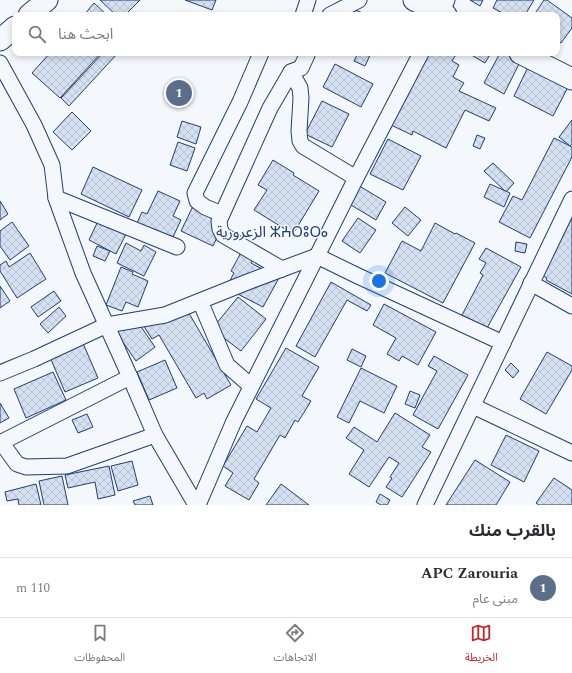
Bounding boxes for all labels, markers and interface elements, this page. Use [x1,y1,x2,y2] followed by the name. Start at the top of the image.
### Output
[12,12,560,56] search box
[26,23,48,45] icon: search
[58,23,113,46] text: ابحث هنا
[166,78,192,108] pin: 1
[216,221,328,244] district label: الزعرورية ⵣⵄⵔⵓⵔⴰ
[369,271,389,291] your location
[469,518,556,544] text: بالقرب منك
[421,562,518,585] text: APC Zarouria
[16,578,50,598] text: 110 m
[539,578,547,598] text: 1
[473,589,518,609] text: مبنى عام
[74,622,125,669] tab: المحفوظات
[274,622,317,669] tab: الاتجاهات
[465,622,498,669] tab: الخريطة

